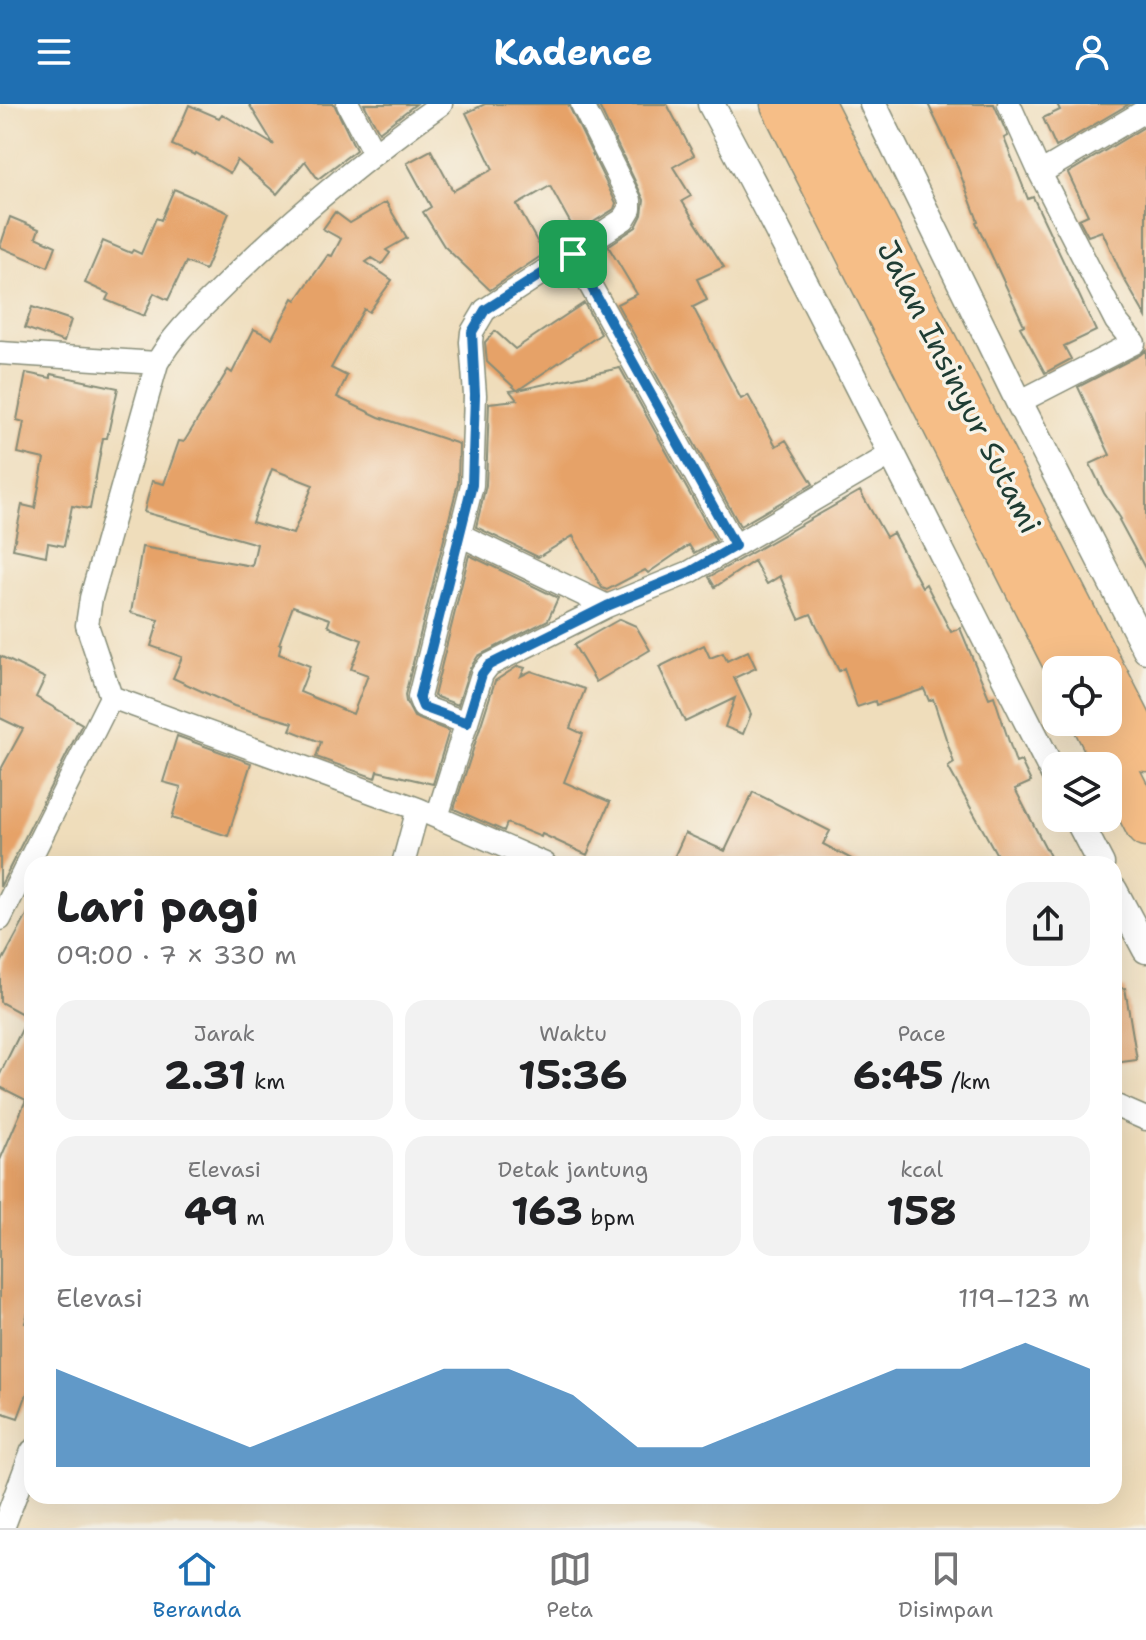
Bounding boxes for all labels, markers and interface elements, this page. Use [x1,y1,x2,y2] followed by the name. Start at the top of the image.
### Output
[493,28,653,77] text: Kadence
[32,30,76,74] icon: menu
[1070,30,1114,74] icon: person
[539,220,607,288] pin
[551,232,595,276] icon: arrive
[868,233,1051,540] street label: Jalan Insinyur Sutami
[1042,656,1122,832] map controls
[1042,656,1122,736] button: locate
[1042,752,1122,832] button: layers
[56,877,259,936] text: Lari pagi
[1006,882,1090,966] button: share
[56,937,297,972] text: 09:00 · 7 × 330 m
[194,1019,255,1048] text: Jarak
[539,1019,607,1048] text: Waktu
[897,1019,946,1048] text: Pace
[164,1048,247,1102] text: 2.31
[518,1048,628,1102] text: 15:36
[853,1048,944,1102] text: 6:45
[247,1067,285,1096] text: km
[944,1067,991,1096] text: /km
[188,1155,261,1184] text: Elevasi
[498,1155,648,1184] text: Detak jantung
[900,1155,943,1184] text: kcal
[184,1184,239,1238] text: 49
[511,1184,583,1238] text: 163
[886,1184,957,1238] text: 158
[239,1203,265,1232] text: m
[583,1203,635,1232] text: bpm
[56,1280,143,1315] text: Elevasi
[958,1280,1090,1315] text: 119–123 m
[153,1547,241,1624] tab: Beranda
[546,1547,593,1624] tab: Peta
[898,1547,993,1624] tab: Disimpan

